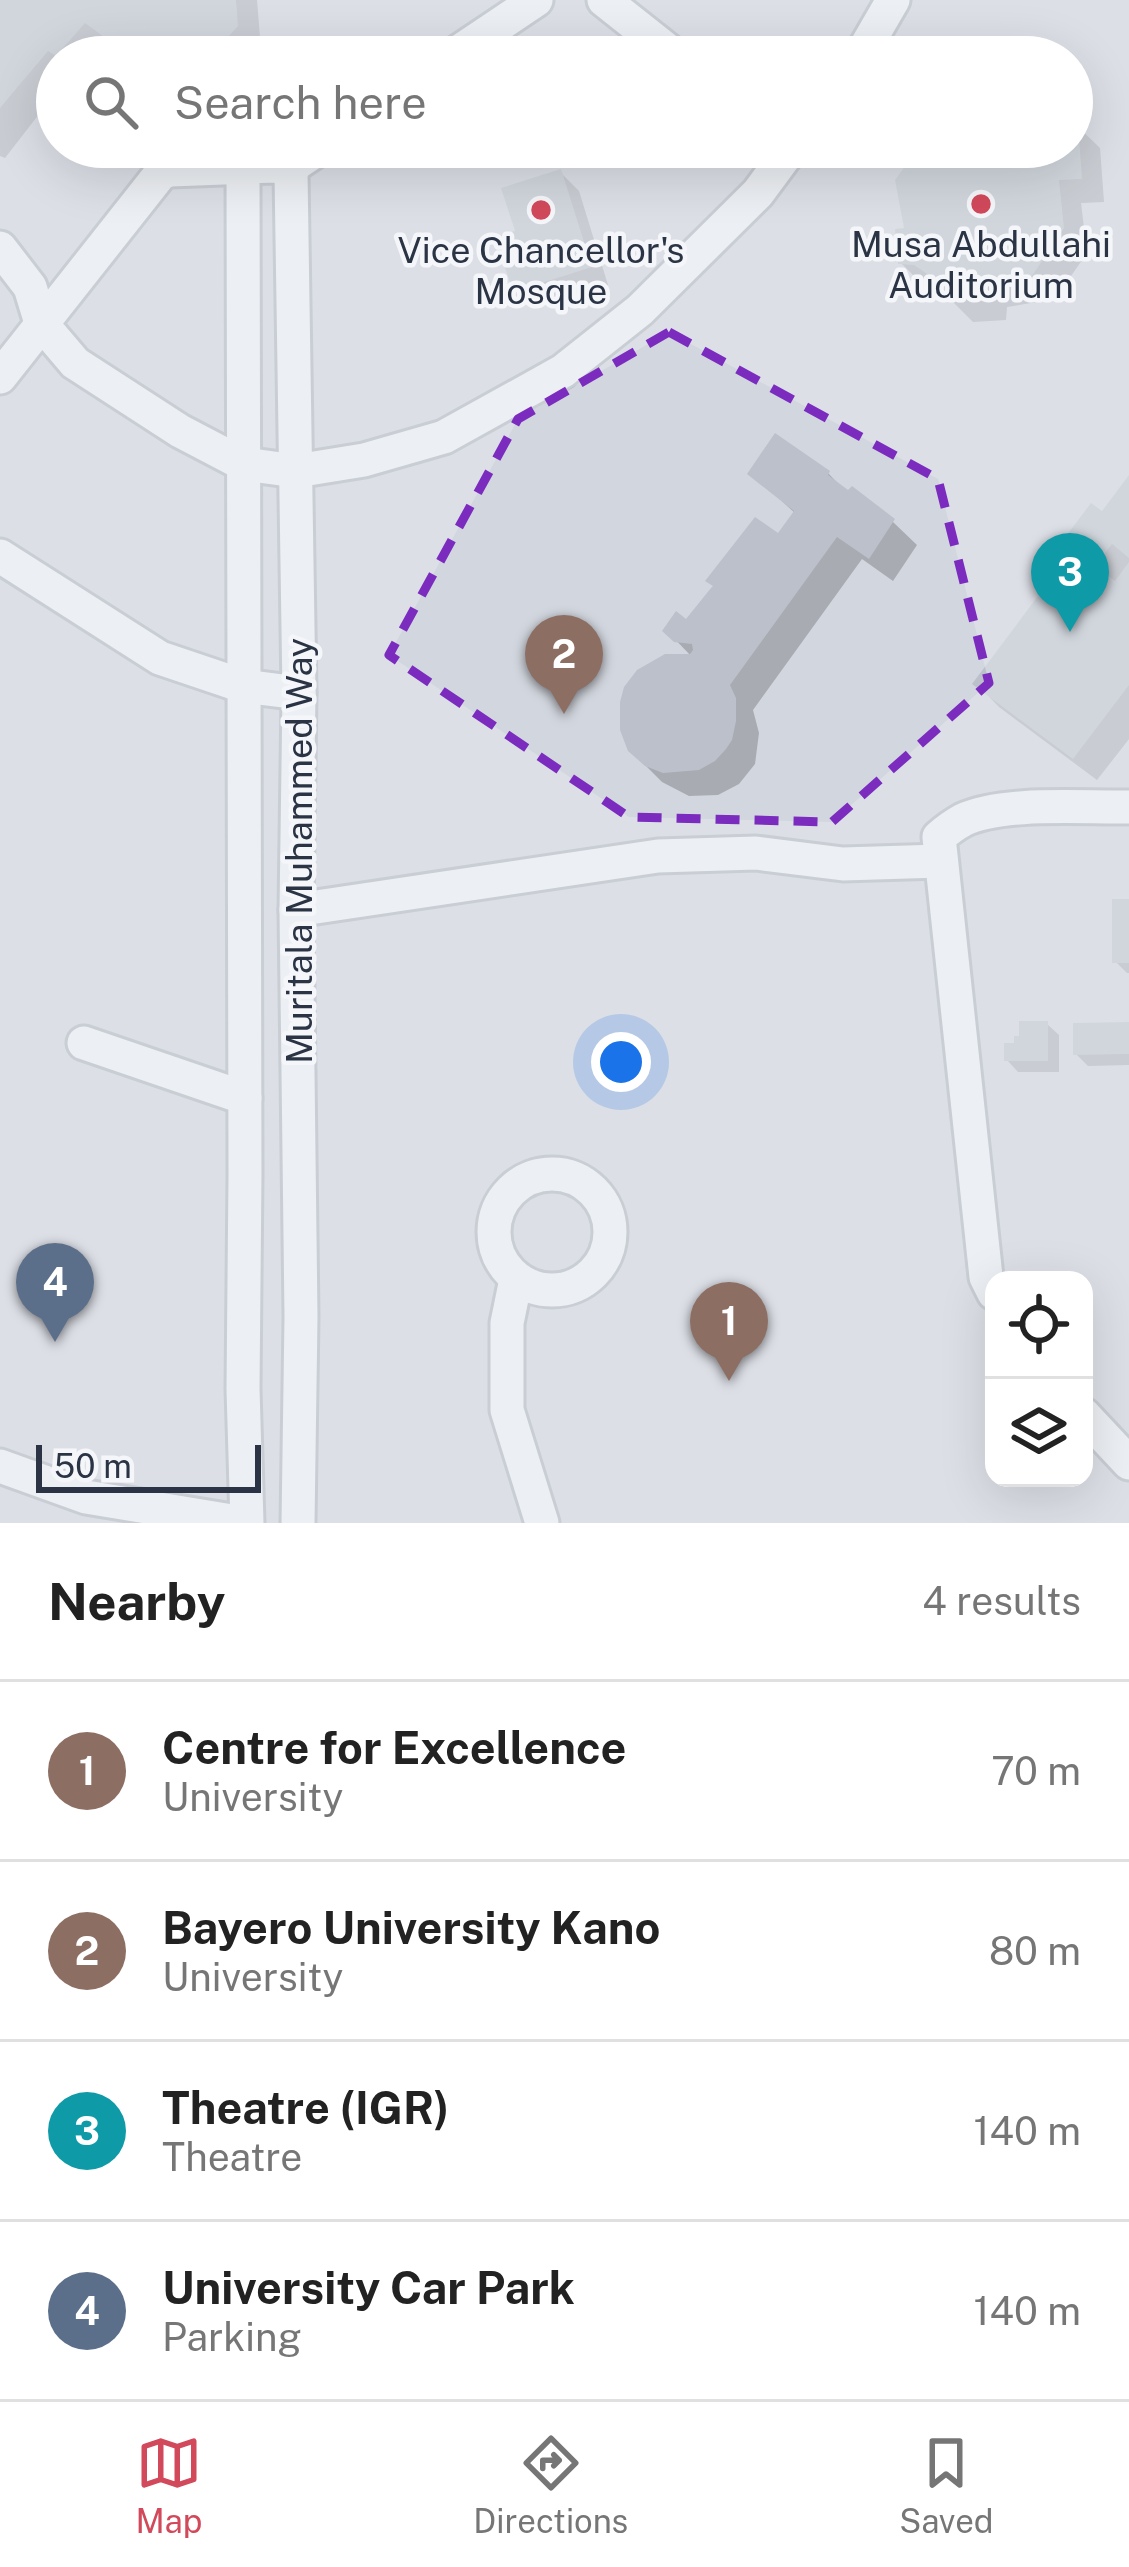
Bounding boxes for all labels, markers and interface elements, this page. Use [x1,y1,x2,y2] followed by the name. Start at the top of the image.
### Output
[36,36,1093,168] search box
[78,69,144,135] icon: search
[174,76,427,129] text: Search here
[968,191,994,217] marker: Musa Abdullahi Auditorium
[528,197,554,223] marker: Vice Chancellor's Mosque
[851,223,1111,306] place label: Musa Abdullahi Auditorium
[398,229,684,312] place label: Vice Chancellor's Mosque
[1031,533,1109,632] pin: 3
[525,615,603,714] pin: 2
[278,638,320,1064] street label: Muritala Muhammed Way
[591,1032,651,1092] your location
[16,1243,94,1342] pin: 4
[985,1271,1093,1487] map controls
[985,1271,1093,1379] button: locate
[690,1282,768,1381] pin: 1
[985,1379,1093,1487] button: layers
[36,1439,261,1492] scale bar
[54,1447,132,1485] text: 50 m
[48,1572,225,1631] text: Nearby
[922,1578,1081,1624] text: 4 results
[162,1721,626,1774] text: Centre for Excellence
[79,1748,95,1794] text: 1
[991,1748,1081,1794] text: 70 m
[162,1774,343,1820] text: University
[162,1901,660,1954] text: Bayero University Kano
[75,1928,99,1974] text: 2
[989,1928,1081,1974] text: 80 m
[162,1954,343,2000] text: University
[162,2081,449,2134] text: Theatre (IGR)
[74,2108,100,2154] text: 3
[974,2108,1081,2154] text: 140 m
[162,2134,302,2180] text: Theatre
[162,2261,575,2314] text: University Car Park
[74,2288,100,2334] text: 4
[974,2288,1081,2334] text: 140 m
[162,2314,302,2360] text: Parking
[135,2430,202,2540] tab: Map
[473,2430,628,2540] tab: Directions
[899,2430,994,2540] tab: Saved

